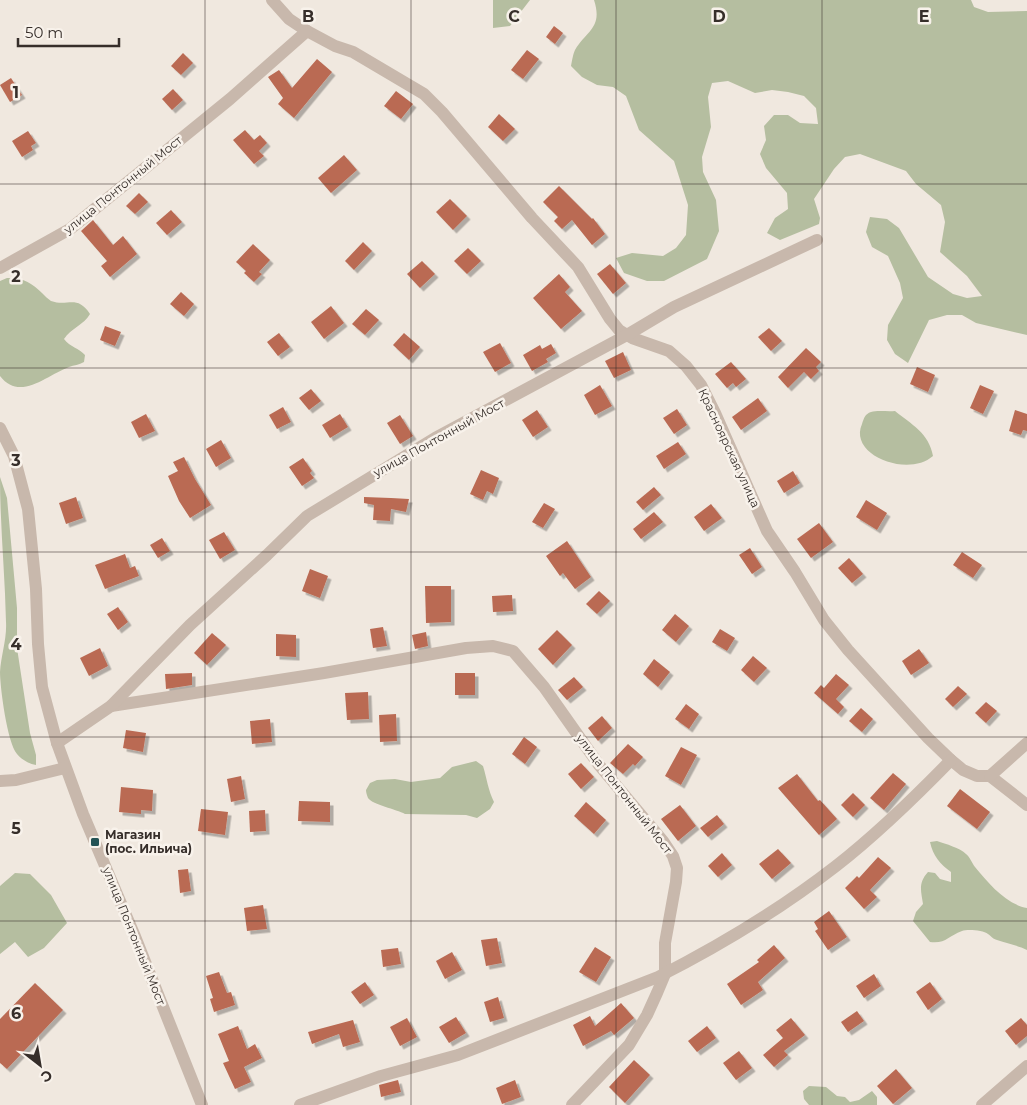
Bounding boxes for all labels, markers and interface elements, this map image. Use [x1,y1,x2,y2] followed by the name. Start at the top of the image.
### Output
[302,7,314,26] text: B
[508,7,520,26] text: C
[712,7,726,26] text: D
[919,7,929,26] text: E
[18,15,119,47] scale bar
[25,23,63,42] text: 50 m
[13,83,19,102] text: 1
[60,132,185,238] street label: улица Понтонный Мост
[11,267,21,286] text: 2
[695,386,764,510] street label: Красноярская улица
[370,395,507,480] street label: улица Понтонный Мост
[10,451,21,470] text: 3
[10,635,22,654] text: 4
[572,730,676,857] street label: улица Понтонный Мост
[11,819,21,838] text: 5
[105,827,192,856] place label: Магазин (пос. Ильича)
[89,836,101,848] marker: Магазин (пос. Ильича)
[99,864,169,1007] street label: улица Понтонный Мост
[11,1004,21,1023] text: 6
[15,1040,65,1090] north arrow
[38,1066,56,1086] text: С

